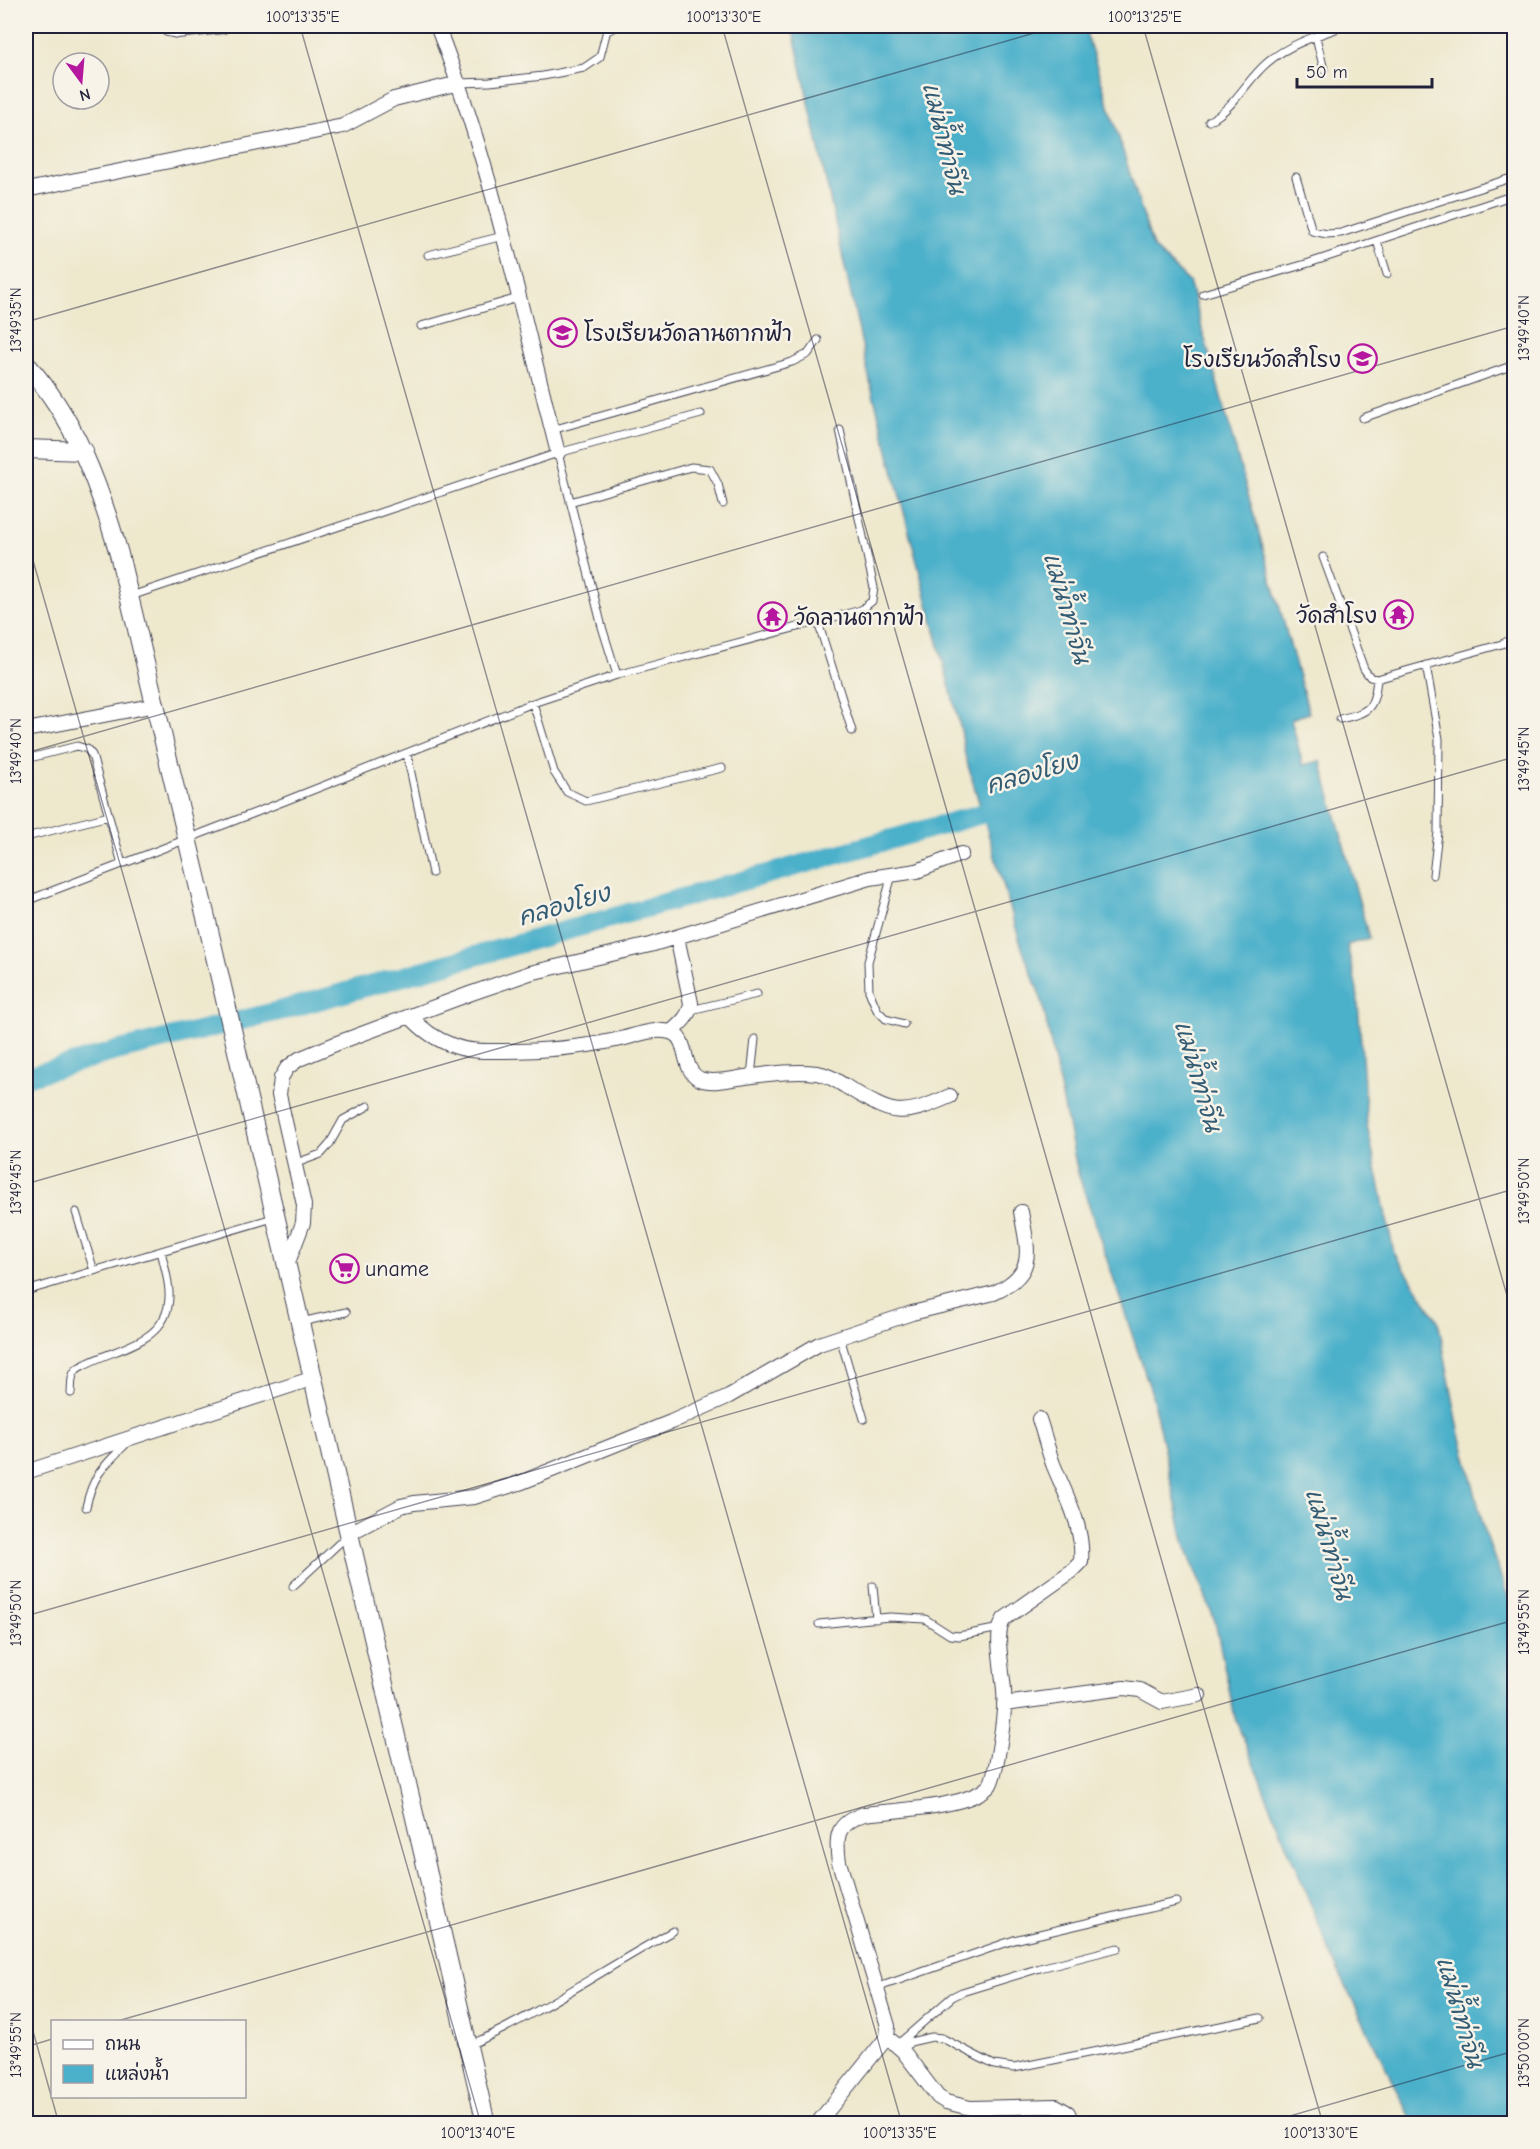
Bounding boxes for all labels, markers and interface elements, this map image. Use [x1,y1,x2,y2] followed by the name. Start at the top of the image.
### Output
[266,8,340,26] text: 100°13'35"E
[687,8,761,26] text: 100°13'30"E
[1108,8,1182,26] text: 100°13'25"E
[51,51,111,111] north arrow
[1297,51,1432,89] scale bar
[1306,62,1348,83] text: 50 m
[917,77,980,199] water label: แม่น้ำท่าจีน
[77,84,92,105] text: N
[7,287,25,353] text: 13°49'35"N
[1515,295,1533,361] text: 13°49'40"N
[547,317,579,349] school or university icon: โรงเรียนวัดลานตากฟ้า
[584,318,792,347] place label: โรงเรียนวัดลานตากฟ้า
[1346,343,1378,375] school or university icon: โรงเรียนวัดสำโรง
[1183,345,1341,373] place label: โรงเรียนวัดสำโรง
[1038,547,1104,669] water label: แม่น้ำท่าจีน
[1382,599,1414,631] temple icon: วัดสำโรง
[757,601,789,633] temple icon: วัดลานตากฟ้า
[1296,601,1377,629] place label: วัดสำโรง
[794,602,924,631] place label: วัดลานตากฟ้า
[7,718,25,784] text: 13°49'40"N
[1515,727,1533,791] text: 13°49'45"N
[982,744,1083,799] water label: คลองโยง
[514,876,615,931] water label: คลองโยง
[1169,1015,1235,1137] water label: แม่น้ำท่าจีน
[7,1150,25,1214] text: 13°49'45"N
[1515,1158,1533,1224] text: 13°49'50"N
[328,1252,360,1284] supermarket icon: uname
[365,1256,429,1282] place label: uname
[1300,1483,1366,1605] water label: แม่น้ำท่าจีน
[7,1580,25,1646] text: 13°49'50"N
[1515,1589,1533,1655] text: 13°49'55"N
[1431,1951,1497,2073] water label: แม่น้ำท่าจีน
[7,2012,25,2078] text: 13°49'55"N
[1515,2018,1533,2088] text: 13°50'00"N
[51,2020,246,2098] legend
[105,2034,140,2055] text: ถนน
[105,2057,169,2085] text: แหล่งน้ำ
[441,2124,515,2142] text: 100°13'40"E
[863,2124,937,2142] text: 100°13'35"E
[1284,2124,1358,2142] text: 100°13'30"E

